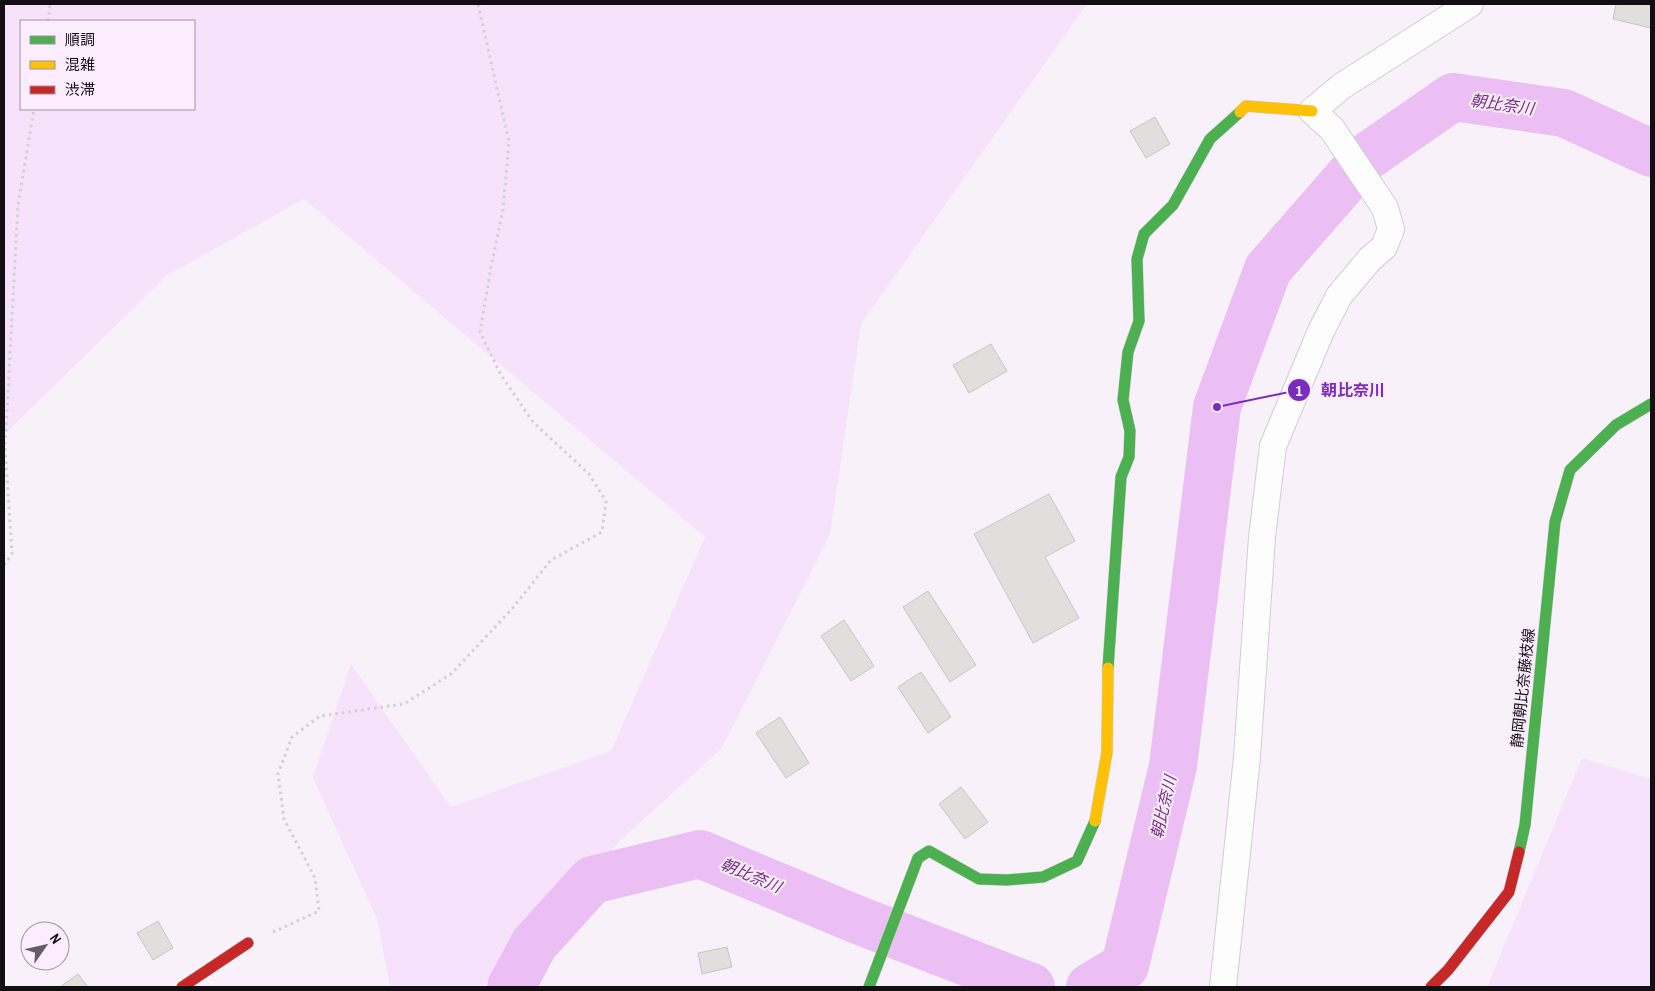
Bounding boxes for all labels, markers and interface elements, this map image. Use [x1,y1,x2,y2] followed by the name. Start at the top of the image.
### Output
[20,20,195,110] legend
[65,29,95,50] text: 順調
[65,54,95,75] text: 混雑
[65,79,95,100] text: 渋滞
[1469,89,1537,120] water label: 朝比奈川
[1286,375,1395,406] callout: 朝比奈川
[1321,379,1385,401] text: 朝比奈川
[1296,380,1303,401] text: 1
[1506,627,1539,749] street label: 静岡朝比奈藤枝線
[1145,771,1181,841] water label: 朝比奈川
[717,852,787,898] water label: 朝比奈川
[20,921,70,971] north arrow
[46,930,66,947] text: N

